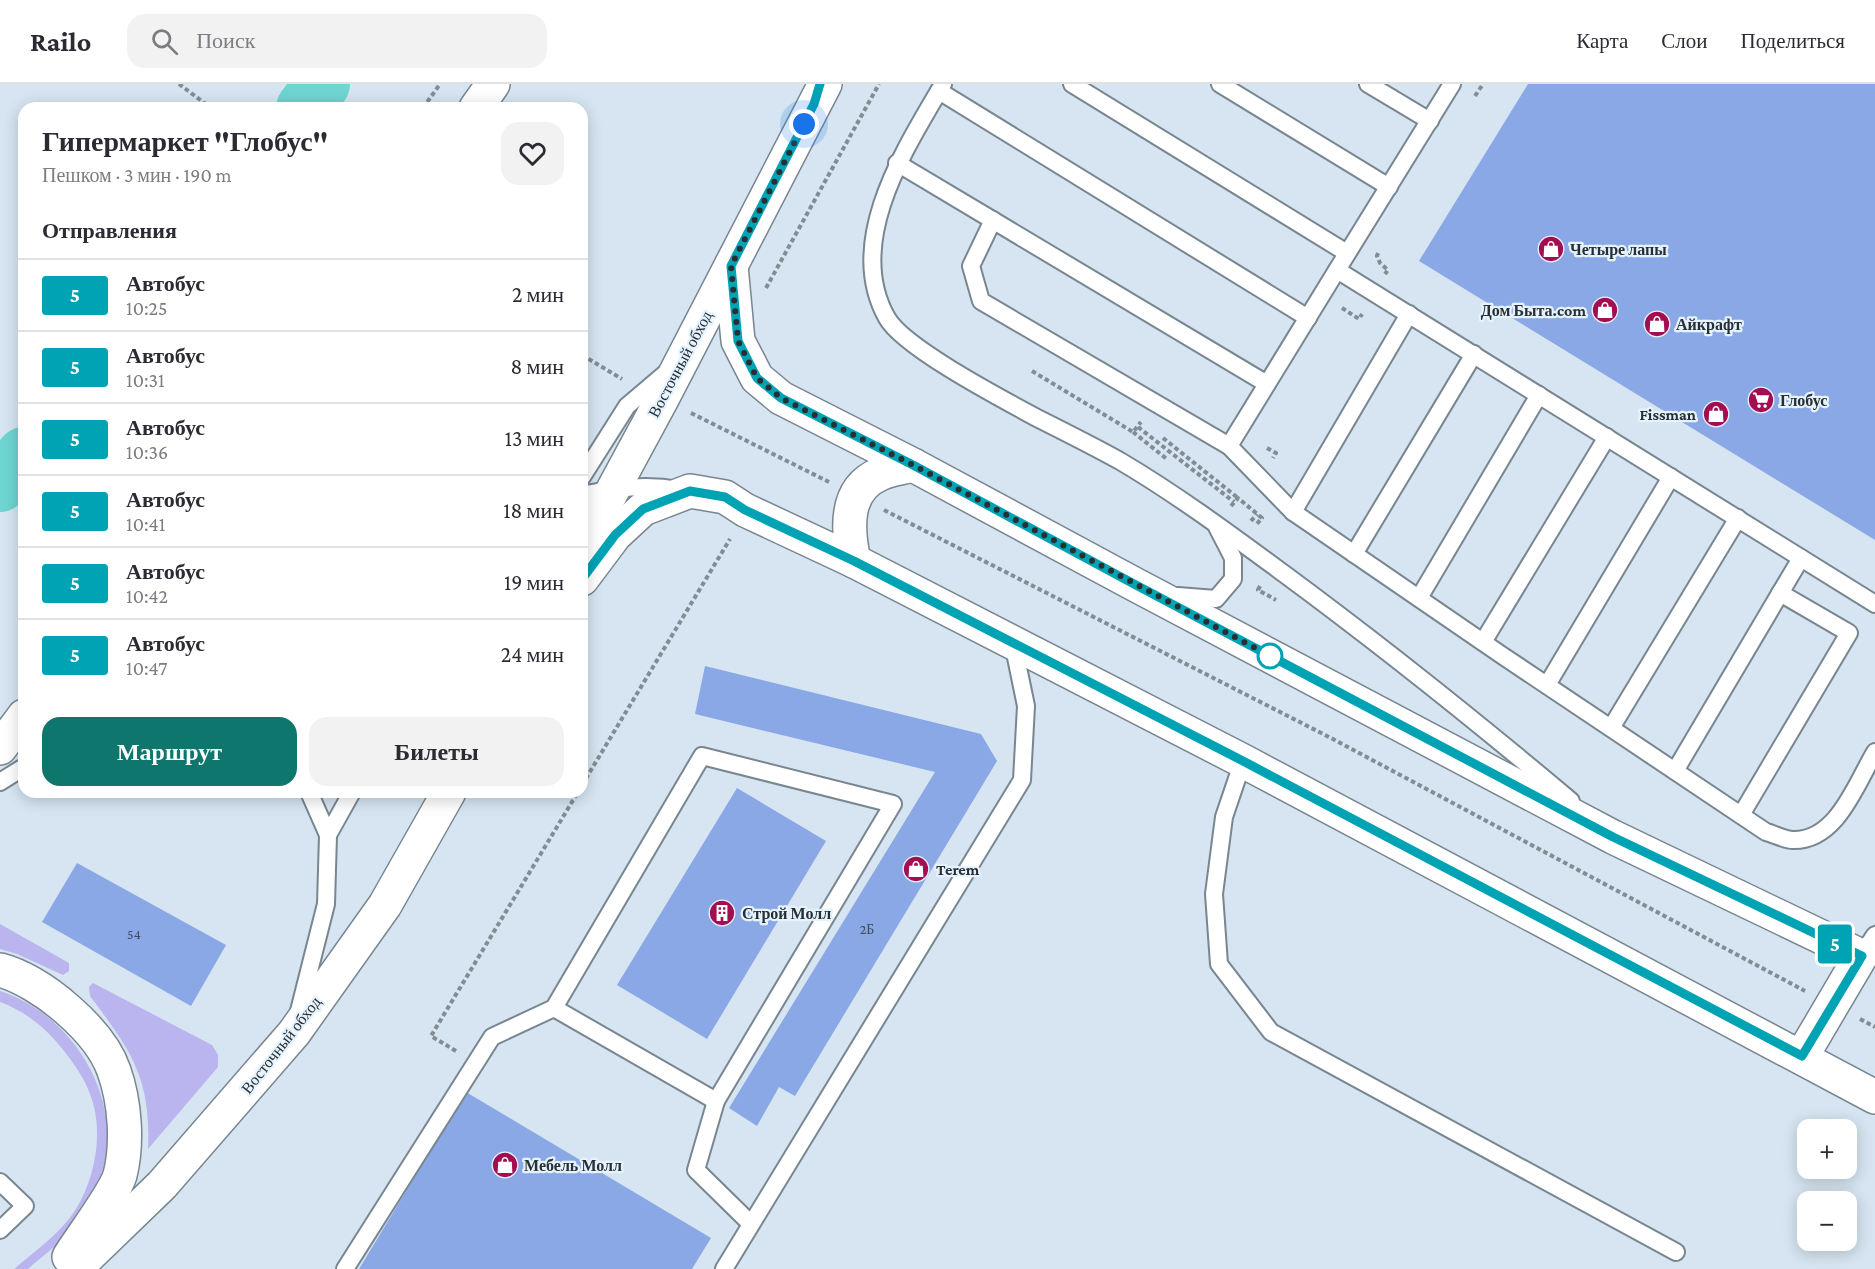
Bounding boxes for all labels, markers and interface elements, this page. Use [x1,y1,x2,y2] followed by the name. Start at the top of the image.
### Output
[127,14,547,68] search box
[148,25,181,58] icon: search
[30,26,91,57] text: Railo
[196,28,255,53] text: Поиск
[1576,29,1628,53] text: Карта
[1661,29,1707,53] text: Слои
[1740,29,1845,53] text: Поделиться
[789,109,819,139] your location
[501,122,564,185] button: heart
[42,126,328,157] text: Гипермаркет "Глобус"
[42,164,232,186] text: Пешком · 3 мин · 190 m
[42,218,177,243] text: Отправления
[1536,234,1566,264] shop icon: Четыре лапы
[1570,241,1667,259] place label: Четыре лапы
[126,271,205,296] text: Автобус
[512,282,564,307] text: 2 мин
[70,283,80,307] text: 5
[1590,295,1620,325] shop icon: Дом Быта.com
[126,297,167,319] text: 10:25
[1481,302,1586,320] place label: Дом Быта.com
[645,308,716,421] street label: Восточный обход
[1642,309,1672,339] shop icon: Айкрафт
[1676,316,1742,334] place label: Айкрафт
[126,343,205,368] text: Автобус
[511,354,564,379] text: 8 мин
[70,355,80,379] text: 5
[126,369,165,391] text: 10:31
[1746,385,1776,415] supermarket icon: Глобус
[1780,392,1827,410] place label: Глобус
[1701,399,1731,429] shop icon: Fissman
[1640,406,1696,423] place label: Fissman
[126,415,205,440] text: Автобус
[505,426,564,451] text: 13 мин
[70,427,80,451] text: 5
[126,441,168,463] text: 10:36
[126,487,205,512] text: Автобус
[503,498,564,523] text: 18 мин
[70,499,80,523] text: 5
[126,513,165,535] text: 10:41
[126,559,205,584] text: Автобус
[504,570,564,595] text: 19 мин
[70,571,80,595] text: 5
[126,585,168,607] text: 10:42
[126,631,205,656] text: Автобус
[501,642,564,667] text: 24 мин
[70,643,80,667] text: 5
[1257,643,1283,669] unlabelled marker
[126,657,167,679] text: 10:47
[42,717,297,786] button: Маршрут
[309,717,564,786] button: Билеты
[901,854,931,884] shop icon: Terem
[936,861,980,878] place label: Terem
[707,898,737,928] building icon: Строй Молл
[742,905,831,923] place label: Строй Молл
[860,921,874,937] house number: 2Б
[1816,924,1854,964] line badge: 5
[127,926,141,942] house number: 54
[1830,932,1840,956] text: 5
[238,993,325,1097] street label: Восточный обход
[1797,1119,1857,1251] map controls
[1797,1119,1857,1179] button: +
[490,1150,520,1180] shop icon: Мебель Молл
[524,1157,622,1174] place label: Мебель Молл
[1797,1191,1857,1251] button: −

